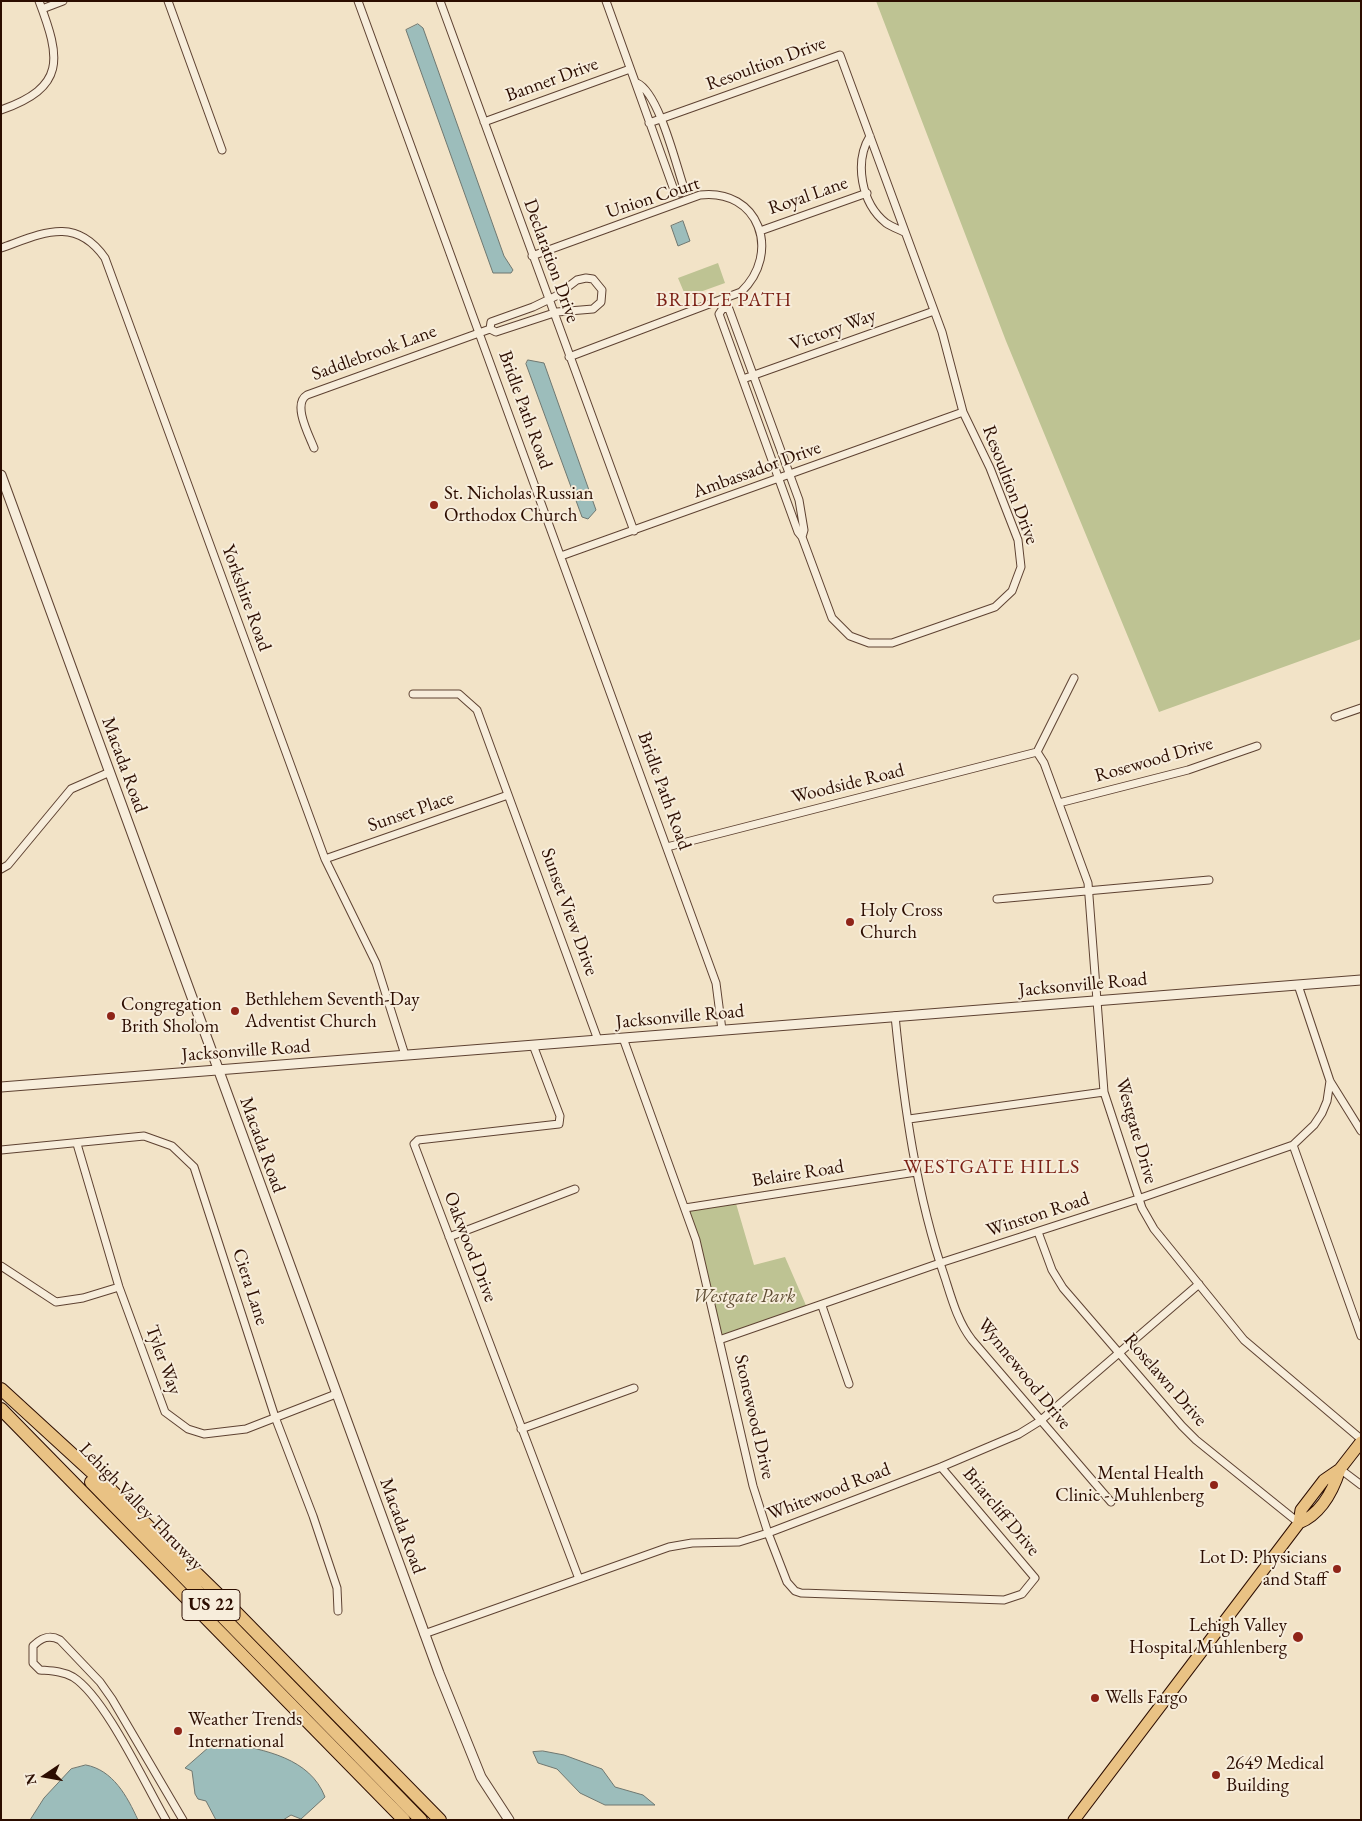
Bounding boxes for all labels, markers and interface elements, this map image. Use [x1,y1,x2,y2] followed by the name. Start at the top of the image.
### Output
[703,32,829,96] street label: Resoultion Drive
[503,53,601,107] street label: Banner Drive
[603,172,703,224] street label: Union Court
[765,172,851,220] street label: Royal Lane
[518,196,584,326] street label: Declaration Drive
[654,289,794,313] district label: BRIDLE PATH
[787,304,879,356] street label: Victory Way
[309,320,439,386] street label: Saddlebrook Lane
[493,348,557,472] street label: Bridle Path Road
[977,422,1043,548] street label: Resoultion Drive
[690,436,824,504] street label: Ambassador Drive
[444,483,593,527] place label: St. Nicholas Russian Orthodox Church
[428,499,440,511] marker: St. Nicholas Russian Orthodox Church
[216,542,276,654] street label: Yorkshire Road
[96,714,152,816] street label: Macada Road
[632,729,696,853] street label: Bridle Path Road
[1092,732,1216,788] street label: Rosewood Drive
[789,759,907,809] street label: Woodside Road
[365,787,457,837] street label: Sunset Place
[535,845,603,979] street label: Sunset View Drive
[860,900,943,944] place label: Holy Cross Church
[844,916,856,928] marker: Holy Cross Church
[1018,968,1148,1002] street label: Jacksonville Road
[245,989,420,1033] place label: Bethlehem Seventh-Day Adventist Church
[121,994,222,1038] place label: Congregation Brith Sholom
[615,1000,745,1034] street label: Jacksonville Road
[229,1005,241,1017] marker: Bethlehem Seventh-Day Adventist Church
[105,1010,117,1022] marker: Congregation Brith Sholom
[181,1035,311,1067] street label: Jacksonville Road
[1110,1076,1162,1186] street label: Westgate Drive
[234,1094,290,1196] street label: Macada Road
[750,1155,846,1193] street label: Belaire Road
[902,1156,1082,1180] district label: WESTGATE HILLS
[984,1188,1092,1242] street label: Winston Road
[439,1189,501,1305] street label: Oakwood Drive
[227,1246,273,1328] street label: Ciera Lane
[693,1286,795,1308] park label: Westgate Park
[972,1314,1076,1434] street label: Wynnewood Drive
[140,1322,186,1398] street label: Tyler Way
[1118,1329,1212,1431] street label: Roselawn Drive
[729,1353,779,1481] street label: Stonewood Drive
[74,1438,208,1576] street label: Lehigh Valley Thruway
[764,1458,894,1526] street label: Whitewood Road
[957,1463,1045,1561] street label: Briarcliff Drive
[1055,1463,1204,1507] place label: Mental Health Clinic - Muhlenberg
[374,1475,430,1577] street label: Macada Road
[1208,1479,1220,1491] marker: Mental Health Clinic - Muhlenberg
[1199,1547,1327,1591] place label: Lot D: Physicians and Staff
[1331,1563,1343,1575] marker: Lot D: Physicians and Staff
[182,1590,240,1620] road number: US 22
[1129,1615,1287,1659] place label: Lehigh Valley Hospital Muhlenberg
[1291,1630,1305,1644] marker: Lehigh Valley Hospital Muhlenberg
[1105,1687,1188,1709] place label: Wells Fargo
[1089,1692,1101,1704] marker: Wells Fargo
[188,1709,302,1753] place label: Weather Trends International
[172,1725,184,1737] marker: Weather Trends International
[20,1751,70,1801] north arrow
[1226,1753,1324,1797] place label: 2649 Medical Building
[1210,1769,1222,1781] marker: 2649 Medical Building
[20,1772,40,1787] text: N

